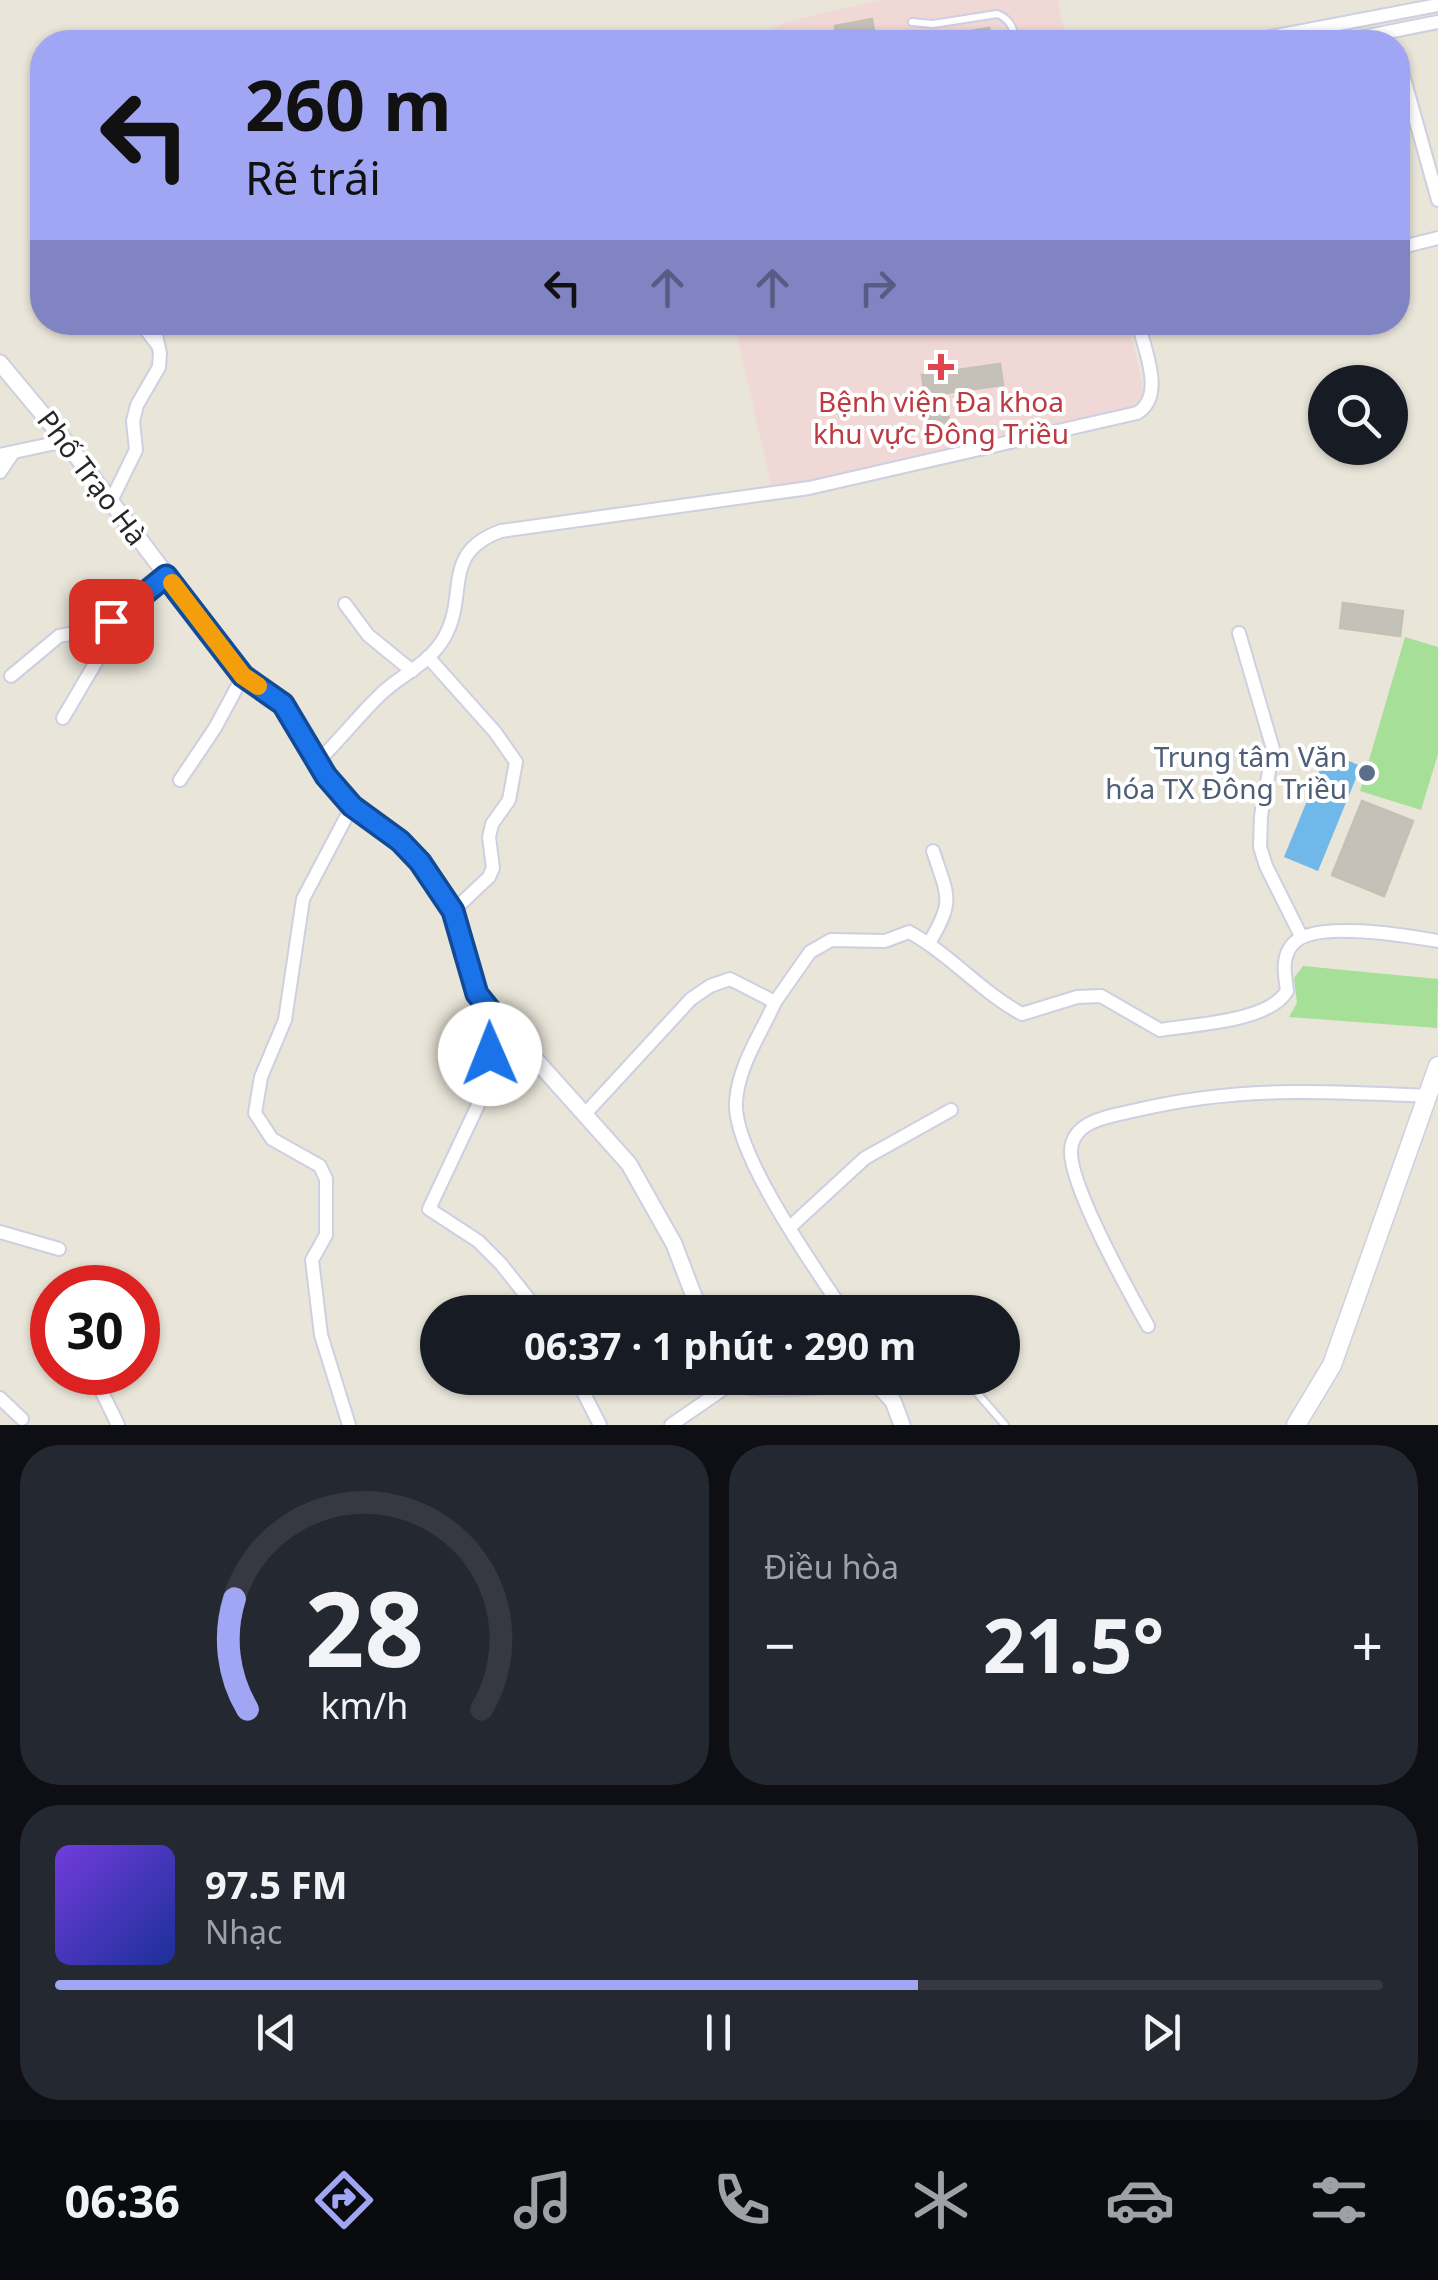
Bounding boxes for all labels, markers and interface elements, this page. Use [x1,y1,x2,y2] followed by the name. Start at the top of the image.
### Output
[245,56,452,152] text: 260 m
[80,70,210,200] icon: left
[245,147,381,208] text: Rẽ trái
[535,260,590,315] icon: left
[640,260,695,315] icon: ahead
[745,260,800,315] icon: ahead
[850,260,905,315] icon: right
[928,354,954,380] marker: Bệnh viện Đa khoa khu vực Đông Triều
[1308,365,1408,465] map controls
[1308,365,1408,465] button: search
[813,382,1069,452] place label: Bệnh viện Đa khoa khu vực Đông Triều
[29,402,156,553] street label: Phố Trạo Hà
[69,579,154,664] pin
[84,594,139,649] icon: arrive
[1105,737,1347,807] place label: Trung tâm Văn hóa TX Đông Triều
[1356,762,1378,784] marker: Trung tâm Văn hóa TX Đông Triều
[438,1002,542,1106] position arrow
[30,1265,160,1395] speed limit sign: 30
[524,1319,916,1371] text: 06:37 · 1 phút · 290 m
[764,1545,899,1588] text: Điều hòa
[305,1556,424,1697] text: 28
[983,1593,1164,1695] text: 21.5°
[764,1607,795,1682] text: −
[1352,1607,1383,1682] text: +
[321,1681,408,1729] text: km/h
[205,1858,347,1910] text: 97.5 FM
[205,1910,282,1953] text: Nhạc
[249,2005,304,2060] icon: previous
[691,2005,746,2060] icon: pause
[1134,2005,1189,2060] icon: next
[309,2165,379,2235] icon: directions
[508,2165,578,2235] icon: music
[707,2165,777,2235] icon: phone
[906,2165,976,2235] icon: climate
[1105,2165,1175,2235] icon: car
[1304,2165,1374,2235] icon: filters
[64,2170,180,2231] text: 06:36

